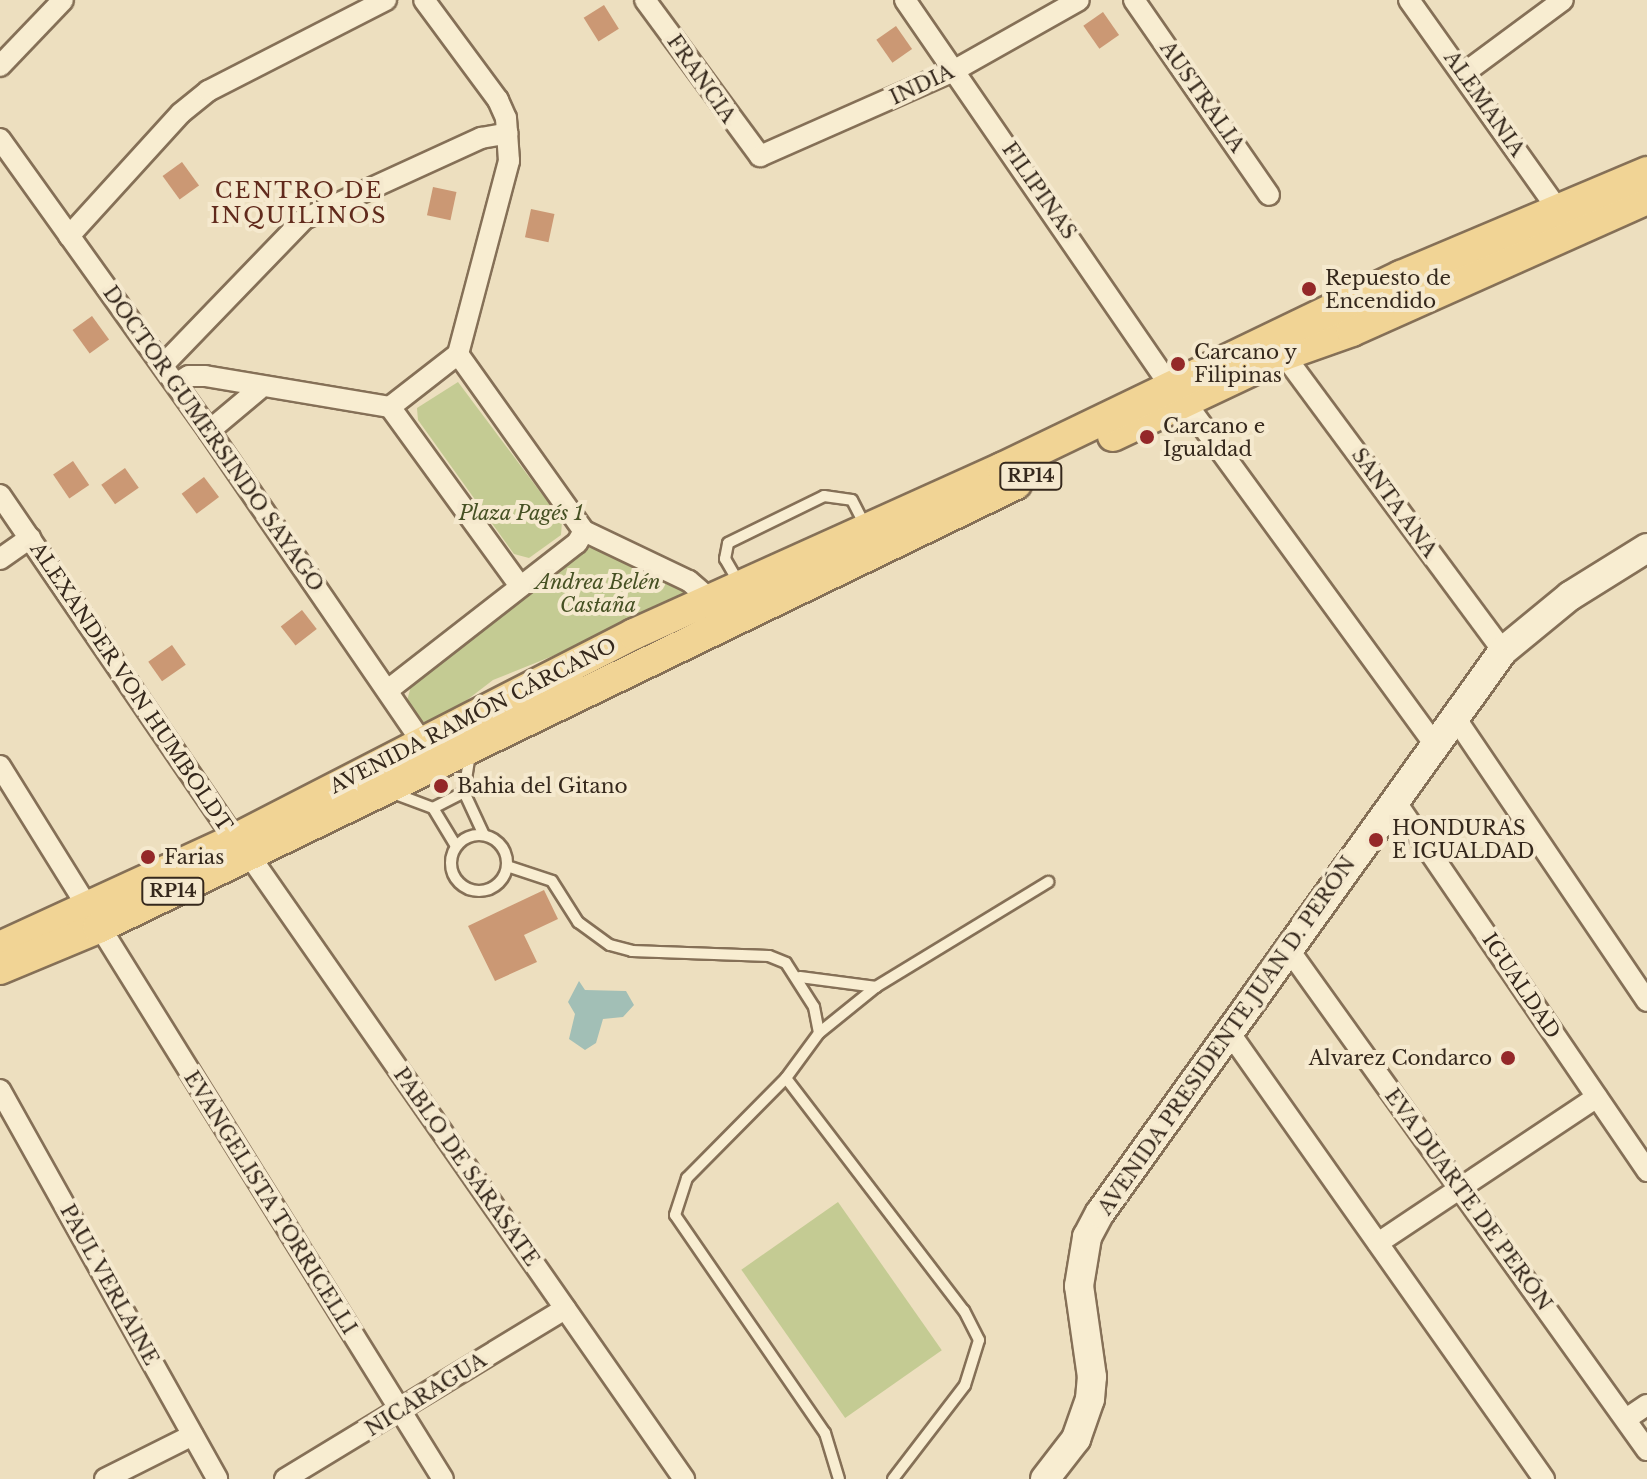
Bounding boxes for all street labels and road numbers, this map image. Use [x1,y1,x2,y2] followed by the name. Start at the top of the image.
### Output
[662,30,740,128] street label: FRANCIA
[1155,37,1249,157] street label: AUSTRALIA
[1439,47,1529,161] street label: ALEMANIA
[886,60,958,110] street label: INDIA
[997,138,1081,244] street label: FILIPINAS
[98,281,328,597] street label: DOCTOR GUMERSINDO SAYAGO
[1346,443,1442,563] street label: SANTA ANA
[999,462,1063,490] road number: RP14
[25,537,237,837] street label: ALEXANDER VON HUMBOLDT
[325,633,621,799] street label: AVENIDA RAMÓN CÁRCANO
[1093,852,1361,1220] street label: AVENIDA PRESIDENTE JUAN D. PERÓN
[141,877,205,905] road number: RP14
[1477,929,1565,1043] street label: IGUALDAD
[388,1063,544,1271] street label: PABLO DE SARASATE
[178,1066,362,1340] street label: EVANGELISTA TORRICELLI
[1379,1084,1557,1316] street label: EVA DUARTE DE PERÓN
[54,1200,164,1370] street label: PAUL VERLAINE
[361,1348,491,1442] street label: NICARAGUA

